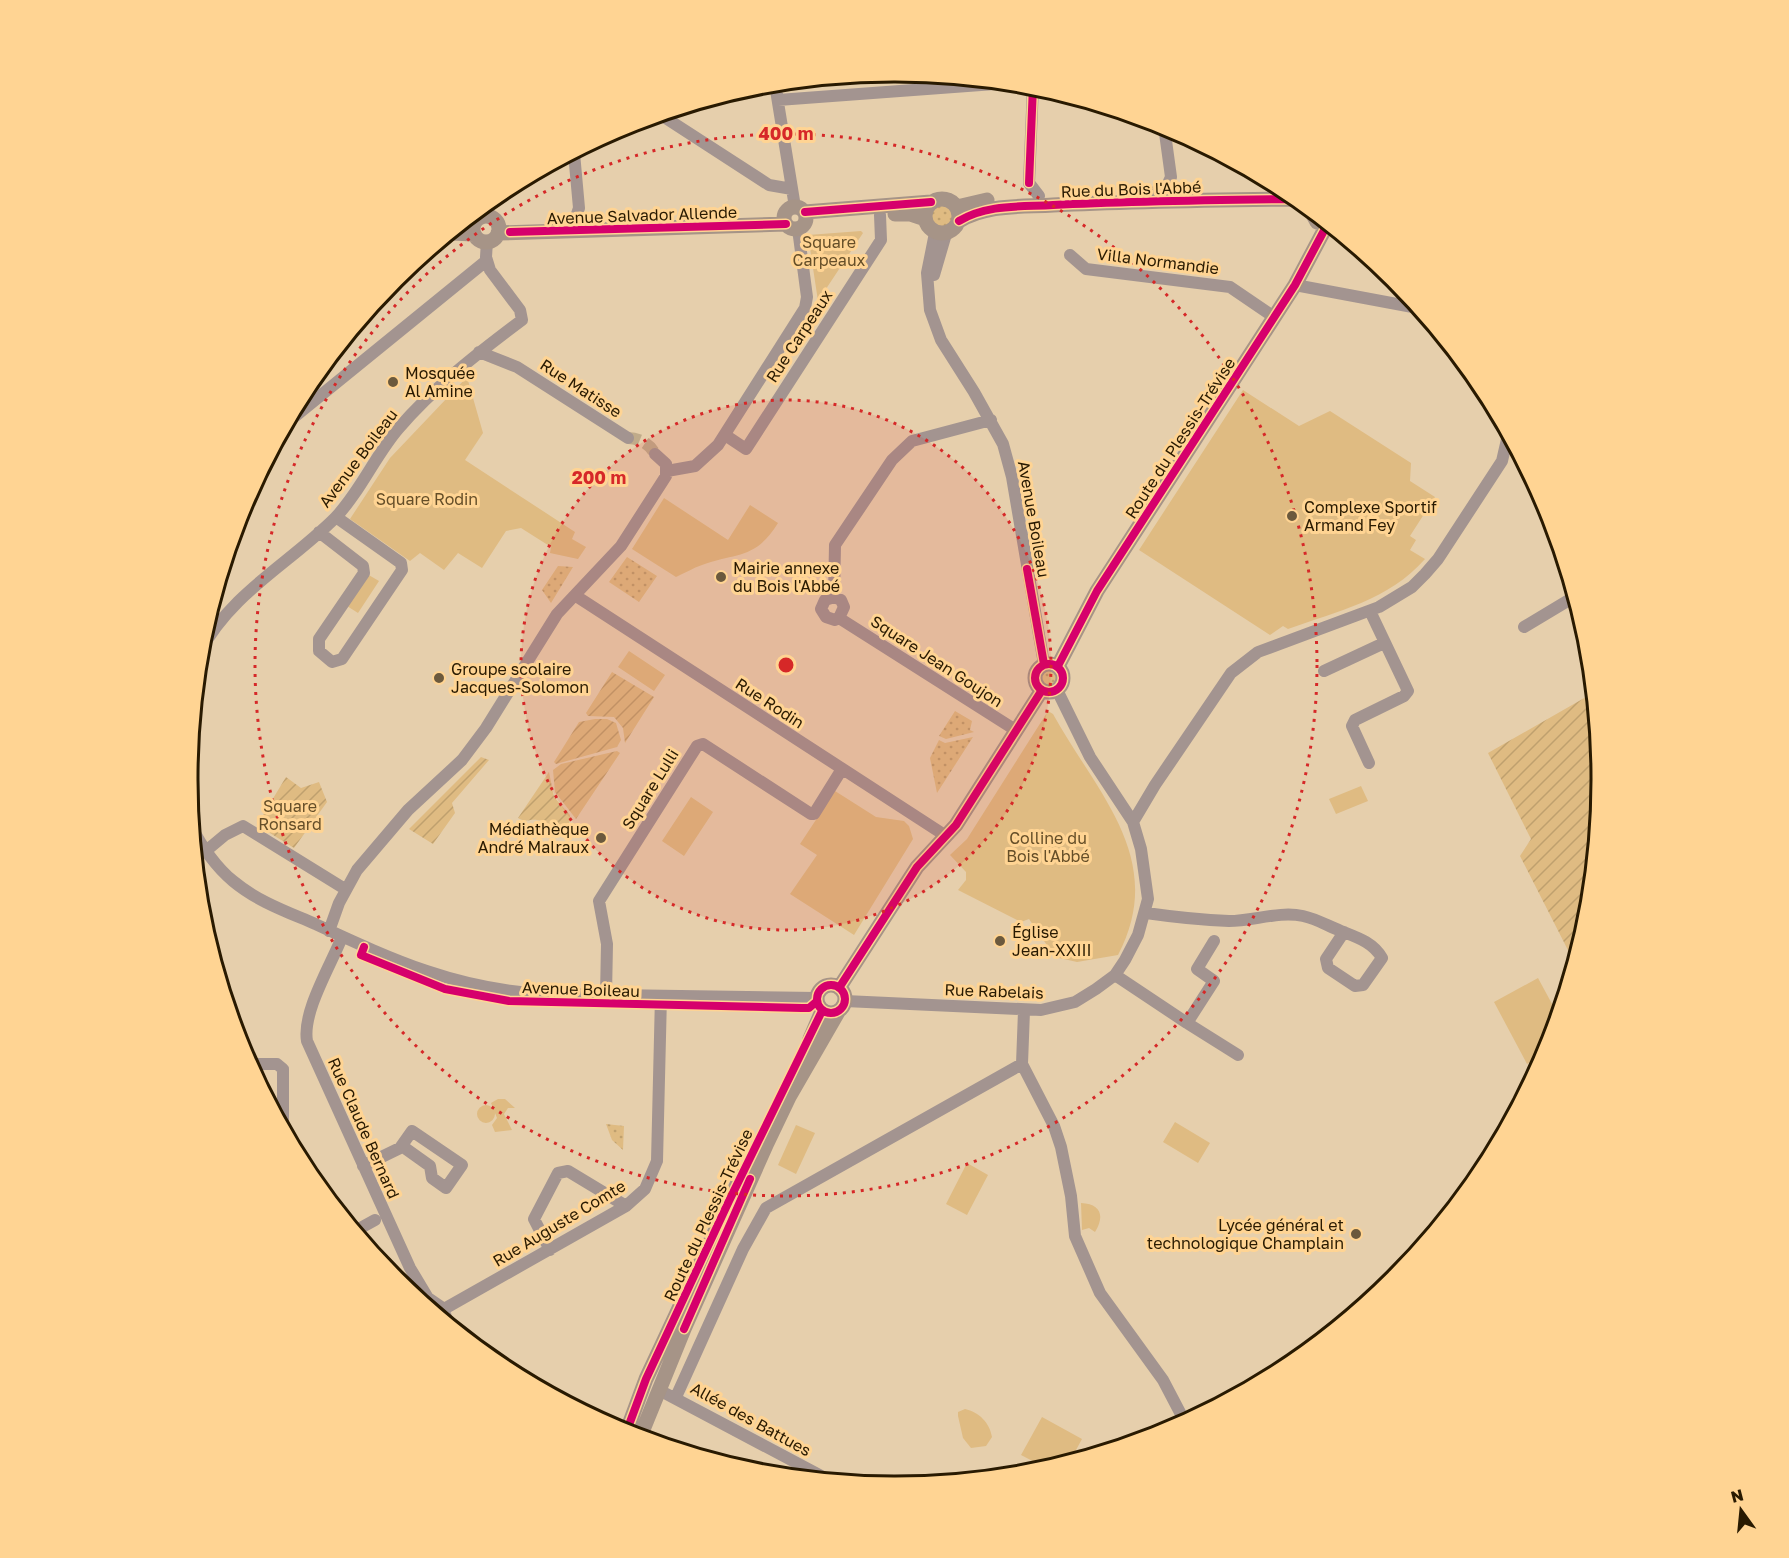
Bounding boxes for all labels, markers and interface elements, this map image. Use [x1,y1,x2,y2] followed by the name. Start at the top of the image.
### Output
[759,122,813,144] text: 400 m
[1060,177,1202,201] street label: Rue du Bois l'Abbé
[546,202,738,228] street label: Avenue Salvador Allende
[793,232,866,270] park label: Square Carpeaux
[1096,244,1220,278] street label: Villa Normandie
[762,286,836,386] street label: Rue Carpeaux
[537,354,625,422] street label: Rue Matisse
[1120,354,1240,522] street label: Route du Plessis-Trévise
[405,363,475,401] place label: Mosquée Al Amine
[386,375,400,389] marker: Mosquée Al Amine
[314,405,402,511] street label: Avenue Boileau
[1014,459,1054,579] street label: Avenue Boileau
[572,466,626,488] text: 200 m
[376,489,478,509] park label: Square Rodin
[1304,497,1437,535] place label: Complexe Sportif Armand Fey
[1285,509,1299,523] marker: Complexe Sportif Armand Fey
[733,558,840,596] place label: Mairie annexe du Bois l'Abbé
[714,570,728,584] marker: Mairie annexe du Bois l'Abbé
[867,611,1007,711] street label: Square Jean Goujon
[776,655,796,675] centre of rings
[451,659,589,697] place label: Groupe scolaire Jacques-Solomon
[432,671,446,685] marker: Groupe scolaire Jacques-Solomon
[732,673,808,733] street label: Rue Rodin
[617,745,683,833] street label: Square Lulli
[258,796,322,834] park label: Square Ronsard
[478,819,589,857] place label: Médiathèque André Malraux
[1006,828,1090,866] park label: Colline du Bois l'Abbé
[594,831,608,845] marker: Médiathèque André Malraux
[1012,922,1091,960] place label: Église Jean-XXIII
[993,934,1007,948] marker: Église Jean-XXIII
[522,977,640,1001] street label: Avenue Boileau
[944,979,1044,1003] street label: Rue Rabelais
[324,1054,404,1202] street label: Rue Claude Bernard
[659,1126,757,1304] street label: Route du Plessis-Trévise
[489,1175,629,1271] street label: Rue Auguste Comte
[1147,1215,1344,1253] place label: Lycée général et technologique Champlain
[1349,1227,1363,1241] marker: Lycée général et technologique Champlain
[687,1378,815,1460] street label: Allée des Battues
[1711,1480,1771,1540] north arrow
[1729,1484,1746,1507] text: N

